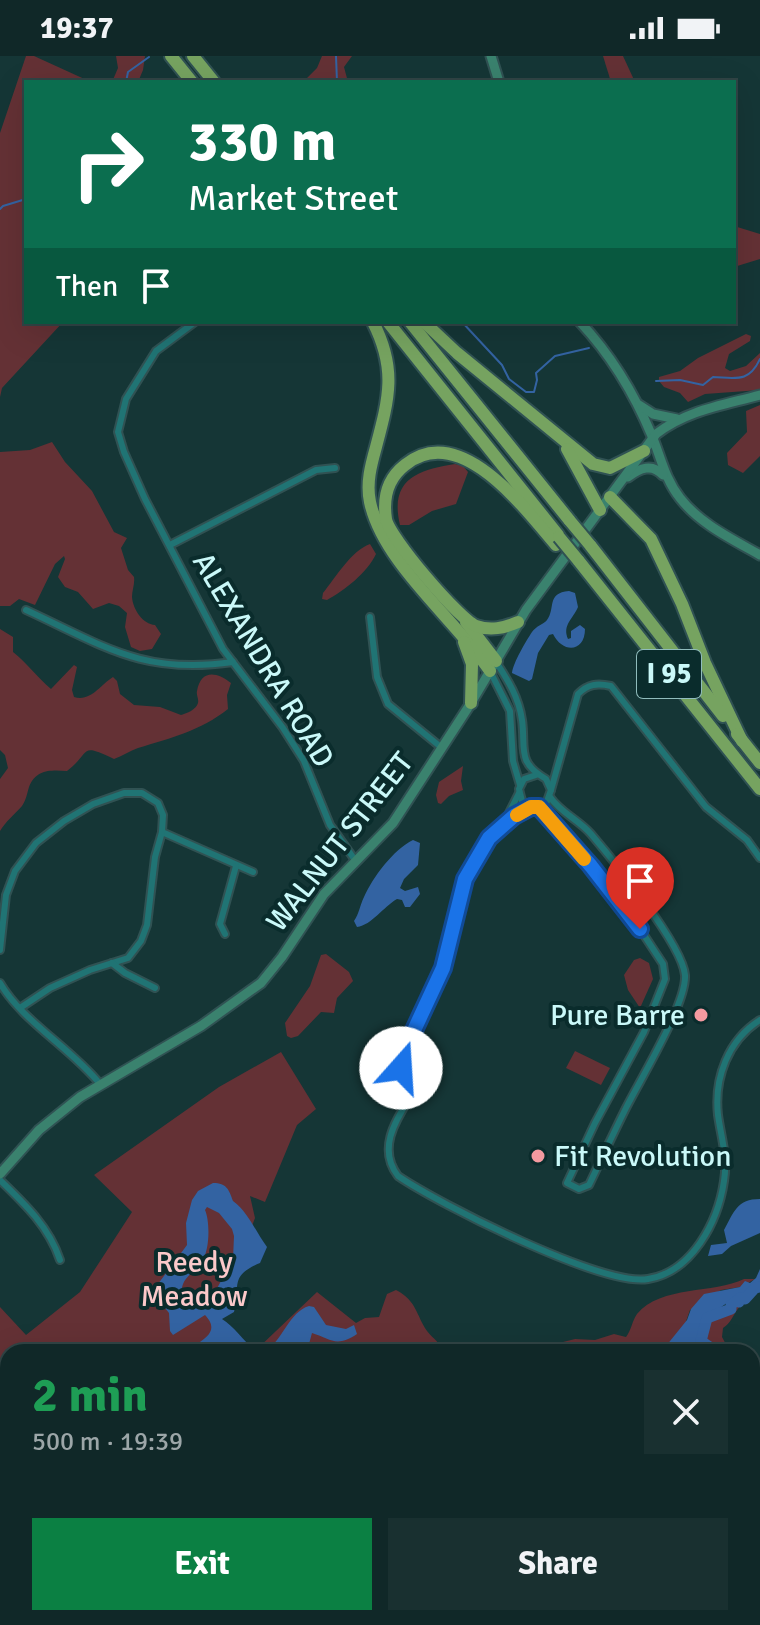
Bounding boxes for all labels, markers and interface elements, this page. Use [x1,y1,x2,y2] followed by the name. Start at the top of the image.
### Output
[40,10,114,47] text: 19:37
[188,107,336,176] text: 330 m
[56,112,160,216] icon: right
[188,176,398,221] text: Market Street
[134,264,178,308] icon: arrive
[56,268,118,305] text: Then
[184,546,342,774] street label: ALEXANDRA ROAD
[637,650,701,698] road number: I 95
[258,745,422,939] street label: WALNUT STREET
[606,847,674,929] pin
[618,859,662,903] icon: arrive
[550,997,685,1034] place label: Pure Barre
[692,1006,710,1024] marker: Pure Barre
[359,1026,443,1110] position arrow
[554,1138,732,1175] place label: Fit Revolution
[529,1147,547,1165] marker: Fit Revolution
[140,1244,248,1315] park label: Reedy Meadow
[32,1366,148,1425] text: 2 min
[644,1370,728,1454] button: close
[32,1426,183,1458] text: 500 m · 19:39
[32,1518,372,1610] button: Exit
[388,1518,728,1610] button: Share

